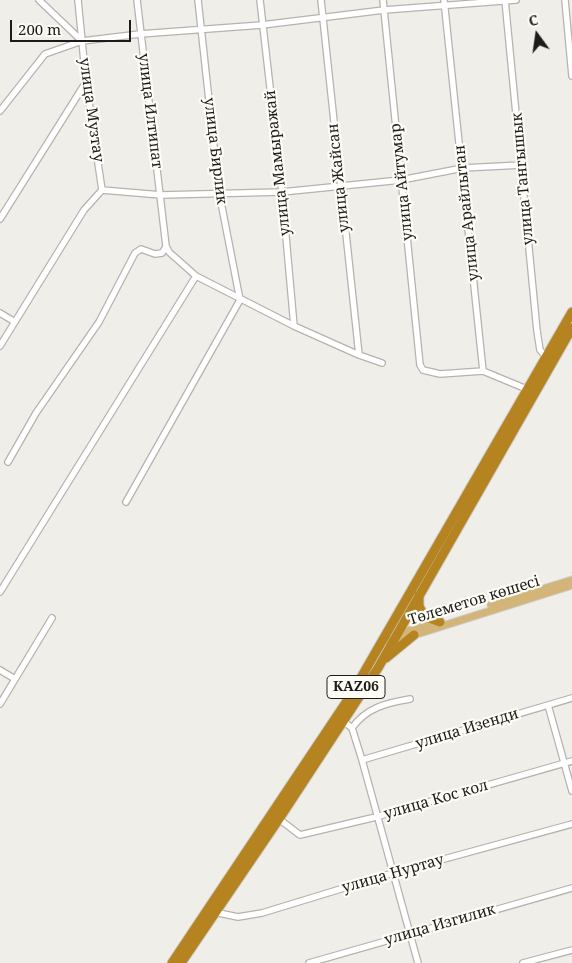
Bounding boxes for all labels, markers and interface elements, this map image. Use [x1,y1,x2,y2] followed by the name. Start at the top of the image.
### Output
[12,10,134,42] scale bar
[512,10,562,60] north arrow
[526,10,540,30] text: С
[18,19,61,39] text: 200 m
[134,52,166,170] street label: улица Илтипат
[75,57,107,163] street label: улица Музтау
[261,89,295,237] street label: улица Мамыражай
[200,97,230,205] street label: улица Бирлик
[508,112,538,246] street label: улица Тангышык
[387,122,417,242] street label: улица Айтумар
[324,123,354,233] street label: улица Жайсан
[451,144,483,282] street label: улица Арайлытан
[406,572,542,630] street label: Төлеметов көшесі
[327,676,385,699] road number: KАZ06
[413,705,521,753] street label: улица Изенди
[382,777,490,823] street label: улица Кос кол
[340,851,446,897] street label: улица Нуртау
[382,901,498,949] street label: улица Изгилик

